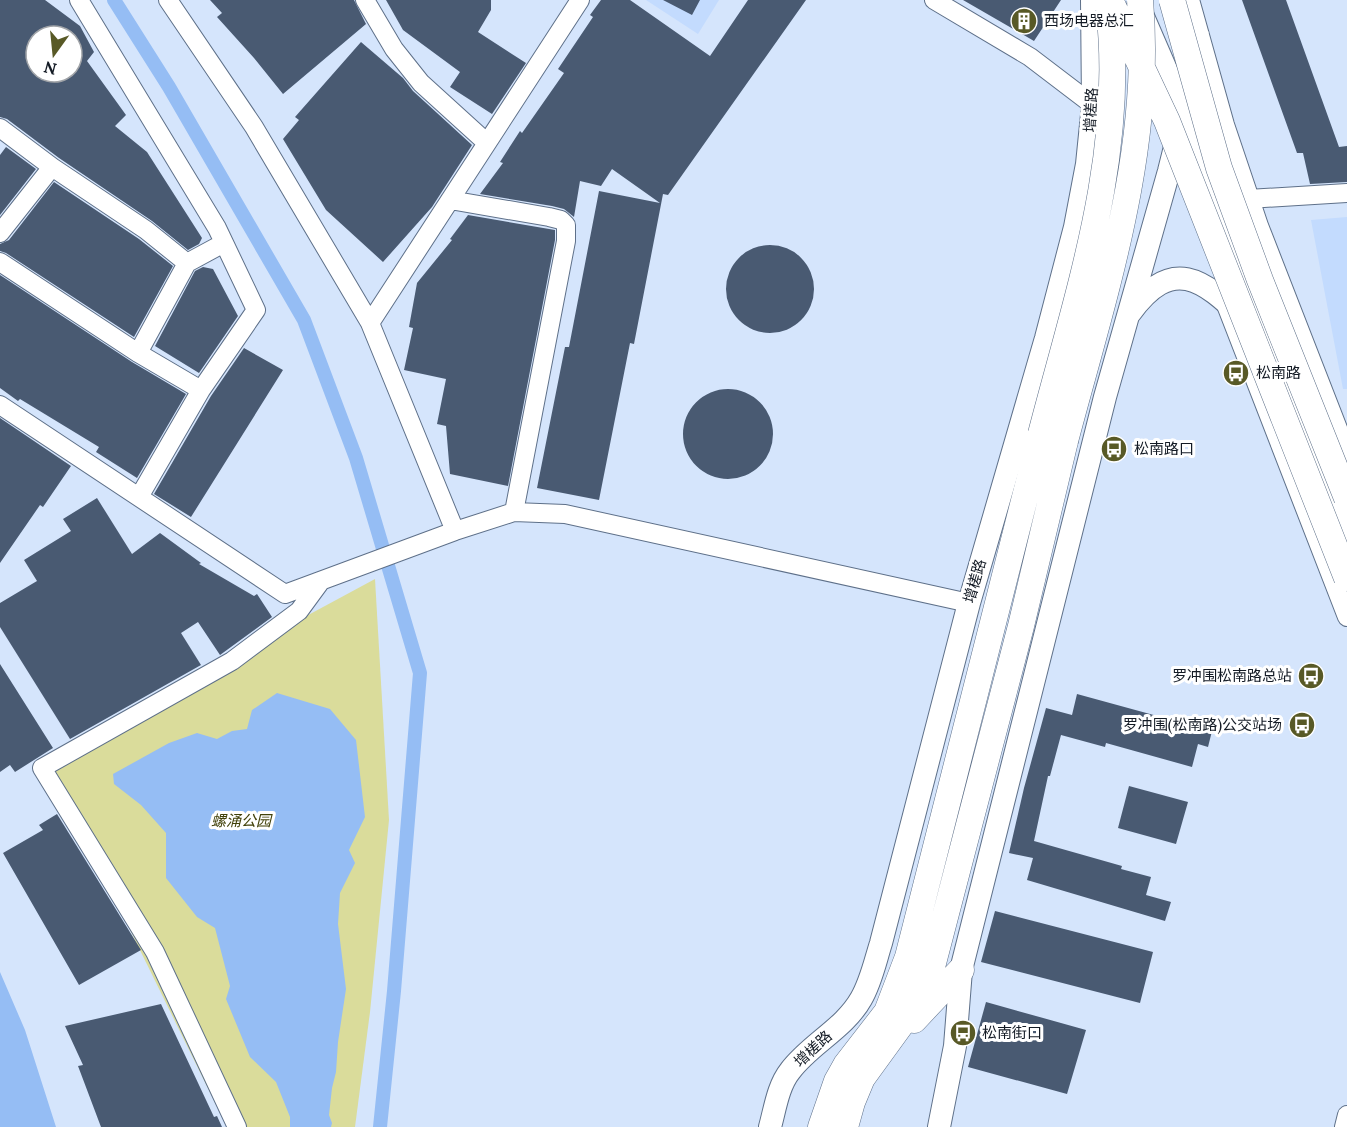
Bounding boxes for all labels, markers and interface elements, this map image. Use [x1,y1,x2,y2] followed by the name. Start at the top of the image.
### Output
[1009,6,1039,36] building icon: 西场电器总汇
[1044,11,1134,30] place label: 西场电器总汇
[24,24,84,84] north arrow
[42,57,59,80] text: N
[1080,87,1101,133] street label: 增槎路
[1221,358,1251,388] bus stop icon: 松南路
[1256,363,1301,382] place label: 松南路
[1099,434,1129,464] bus stop icon: 松南路口
[1134,439,1194,458] place label: 松南路口
[959,557,990,605] street label: 增槎路
[1296,661,1326,691] bus stop icon: 罗冲围松南路总站
[1172,666,1292,685] place label: 罗冲围松南路总站
[1287,710,1317,740] bus stop icon: 罗冲围(松南路)公交站场
[1123,715,1282,735] place label: 罗冲围(松南路)公交站场
[211,811,273,830] park label: 螺涌公园
[948,1018,978,1048] bus stop icon: 松南街口
[982,1023,1042,1042] place label: 松南街口
[790,1026,836,1071] street label: 增槎路

